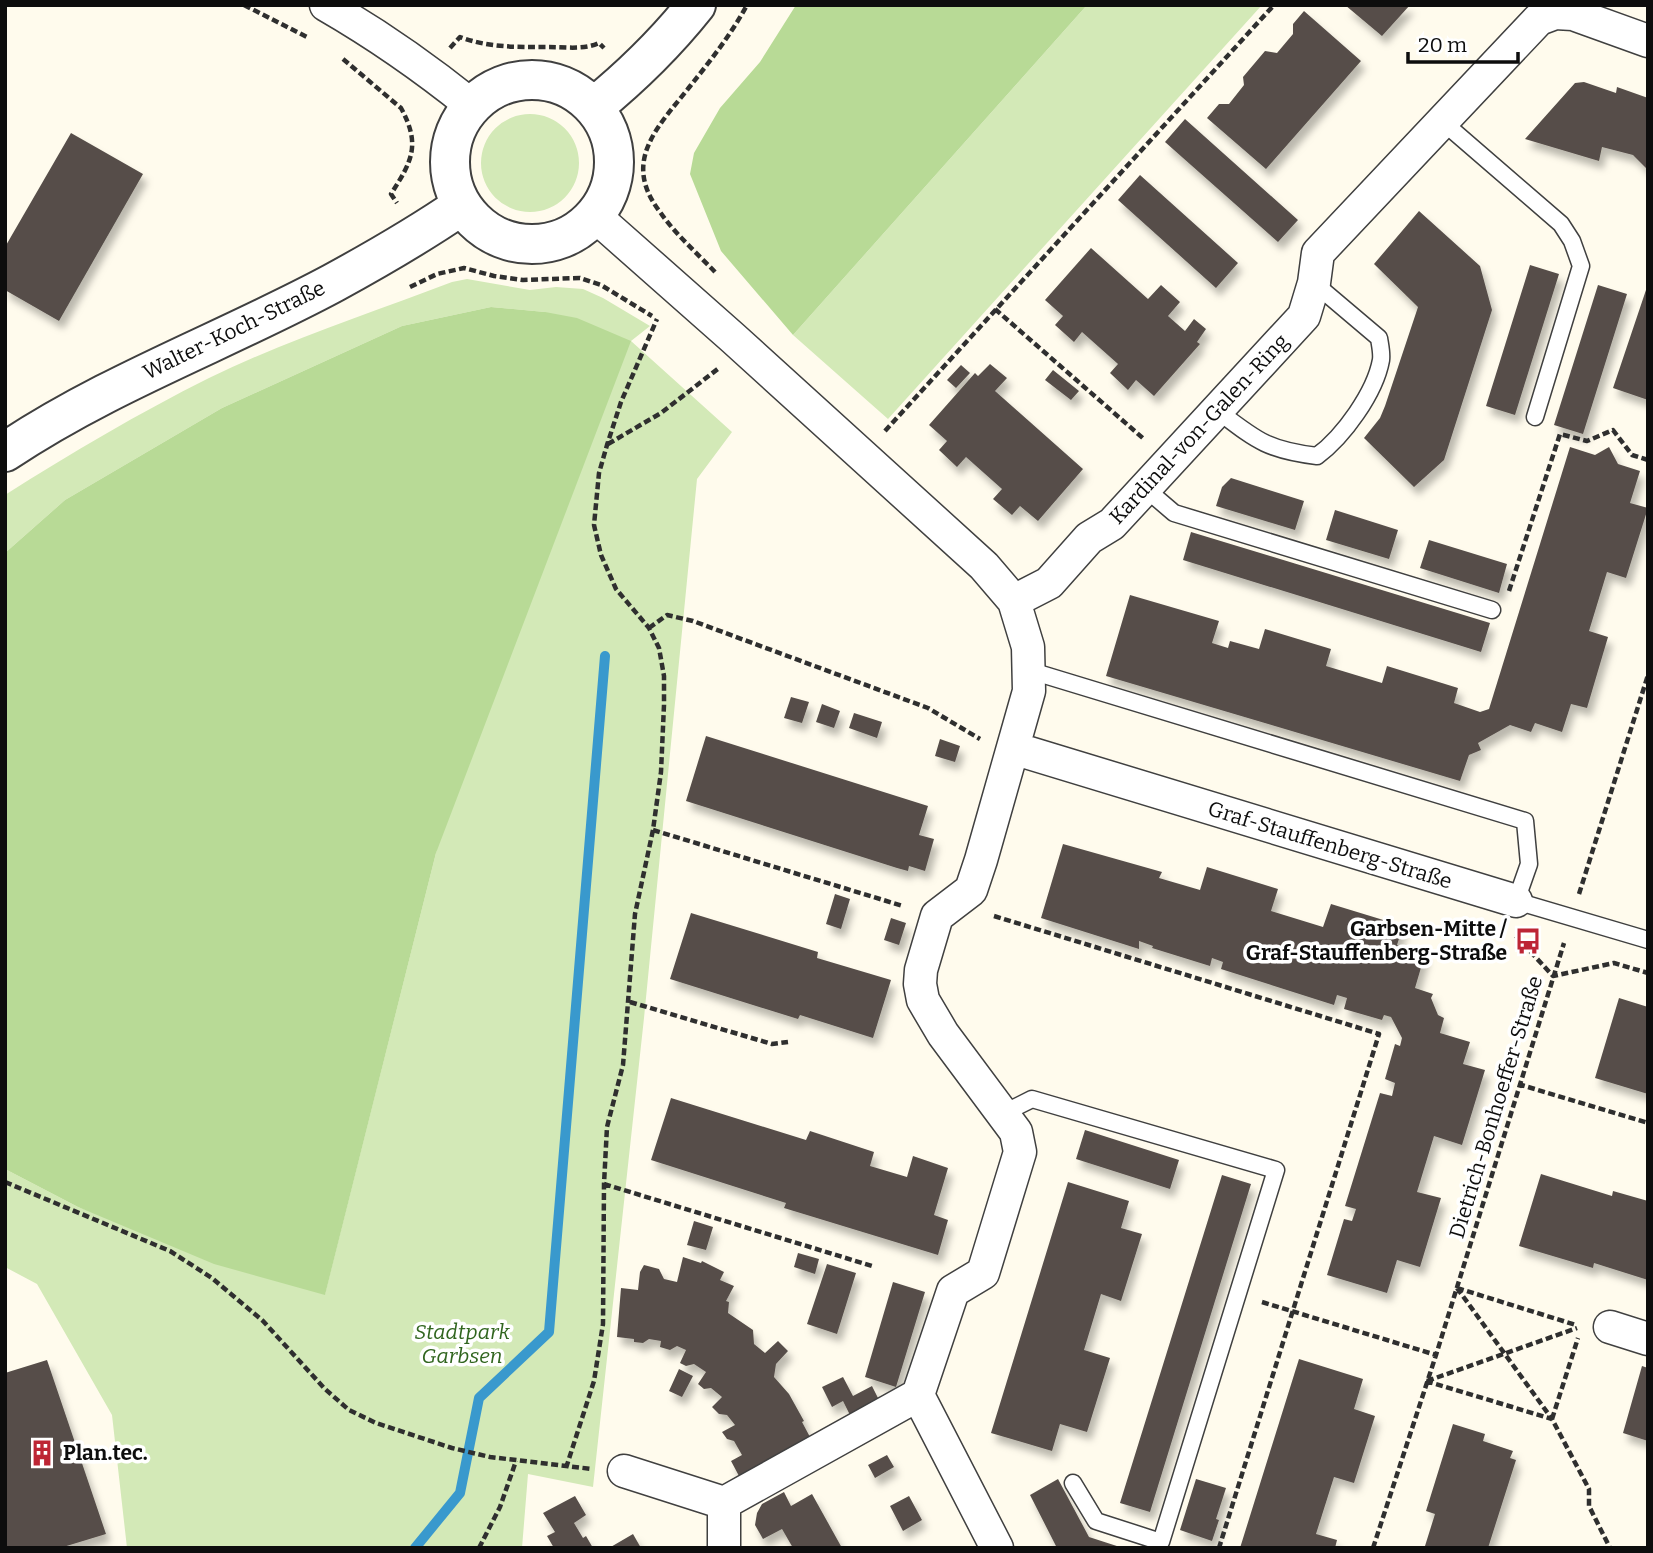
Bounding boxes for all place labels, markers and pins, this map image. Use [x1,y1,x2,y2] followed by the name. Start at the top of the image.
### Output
[1246,916,1508,966] place label: Garbsen-Mitte / Graf-Stauffenberg-Straße
[1513,926,1543,956] bus stop icon: Garbsen-Mitte / Graf-Stauffenberg-Straße
[27,1438,57,1468] building icon: Plan.tec.
[63,1440,148,1466] place label: Plan.tec.

